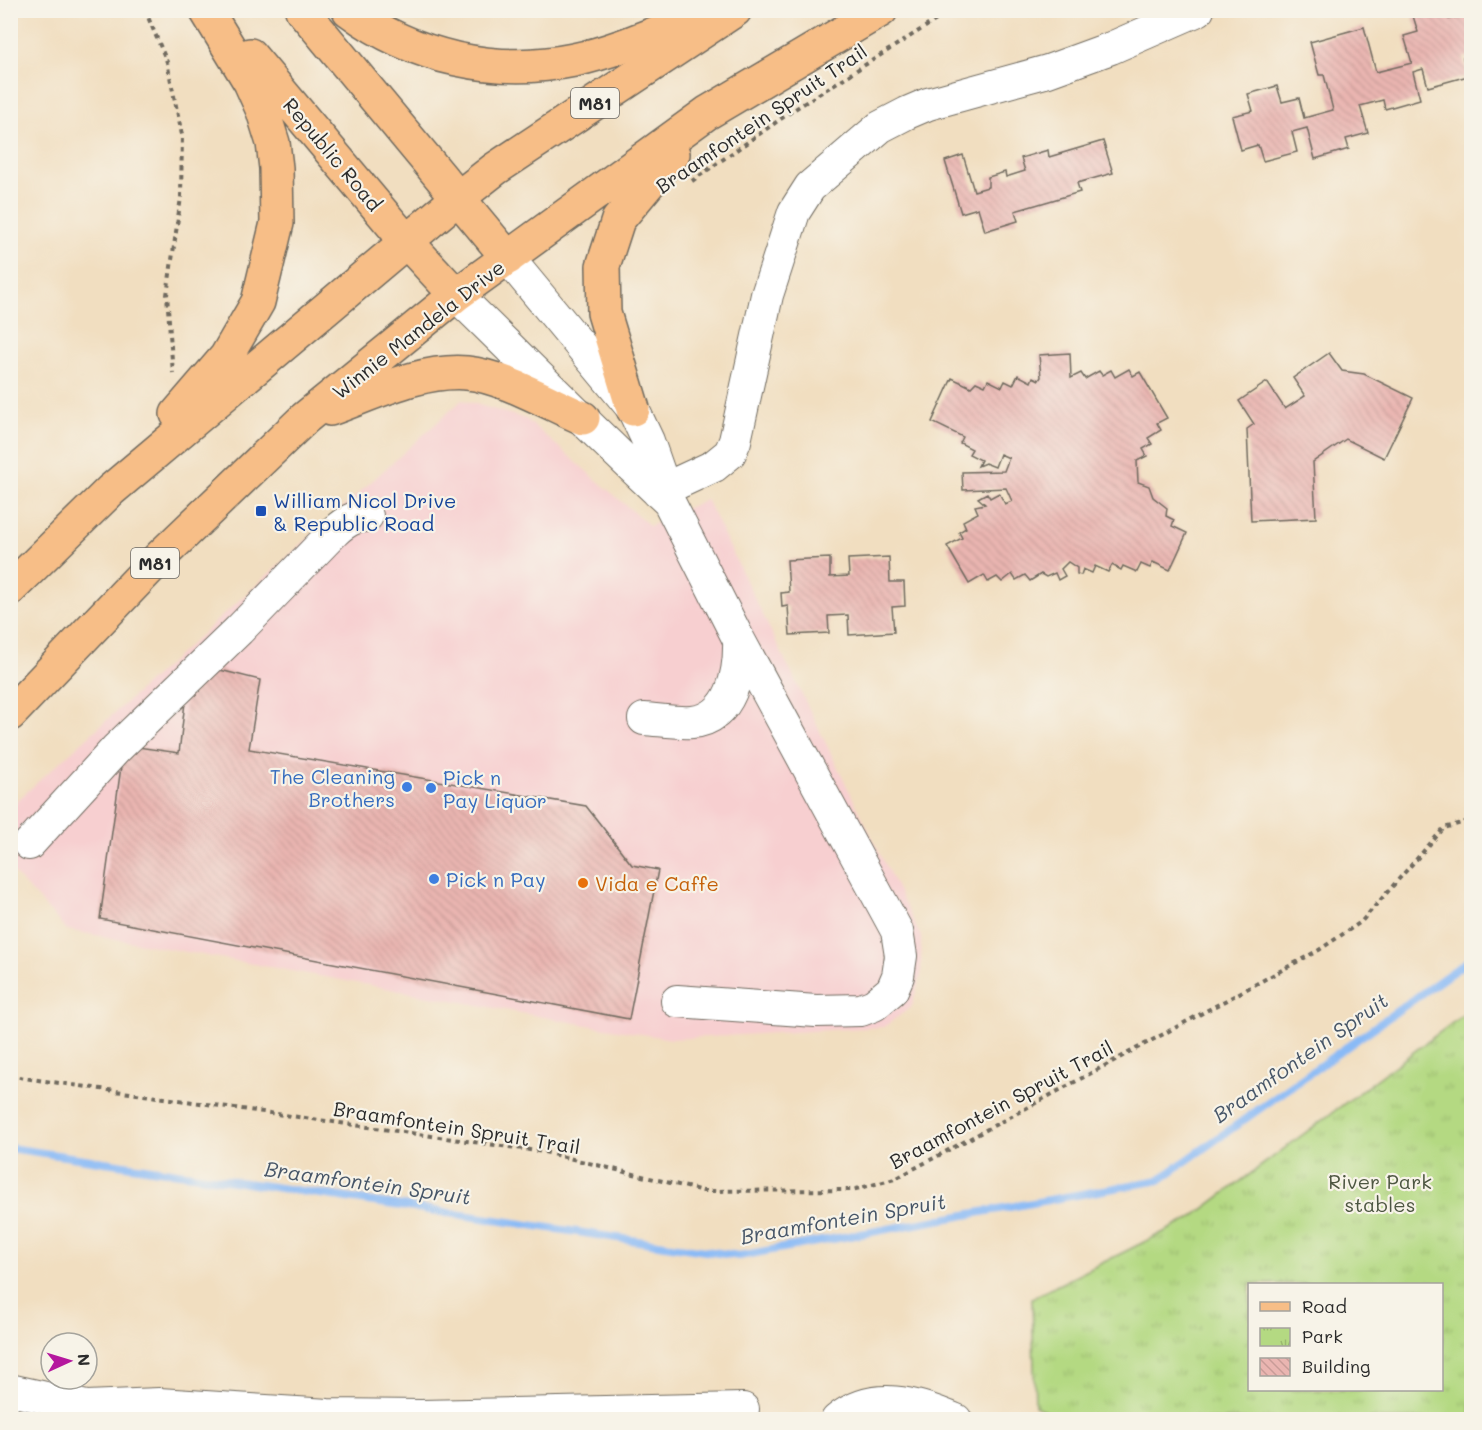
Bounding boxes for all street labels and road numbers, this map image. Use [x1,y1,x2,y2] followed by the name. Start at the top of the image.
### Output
[650,37,872,199] street label: Braamfontein Spruit Trail
[571,88,619,118] road number: M81
[278,92,388,216] street label: Republic Road
[326,253,510,405] street label: Winnie Mandela Drive
[131,548,179,578] road number: M81
[885,1034,1117,1174] street label: Braamfontein Spruit Trail
[332,1095,582,1159] street label: Braamfontein Spruit Trail

